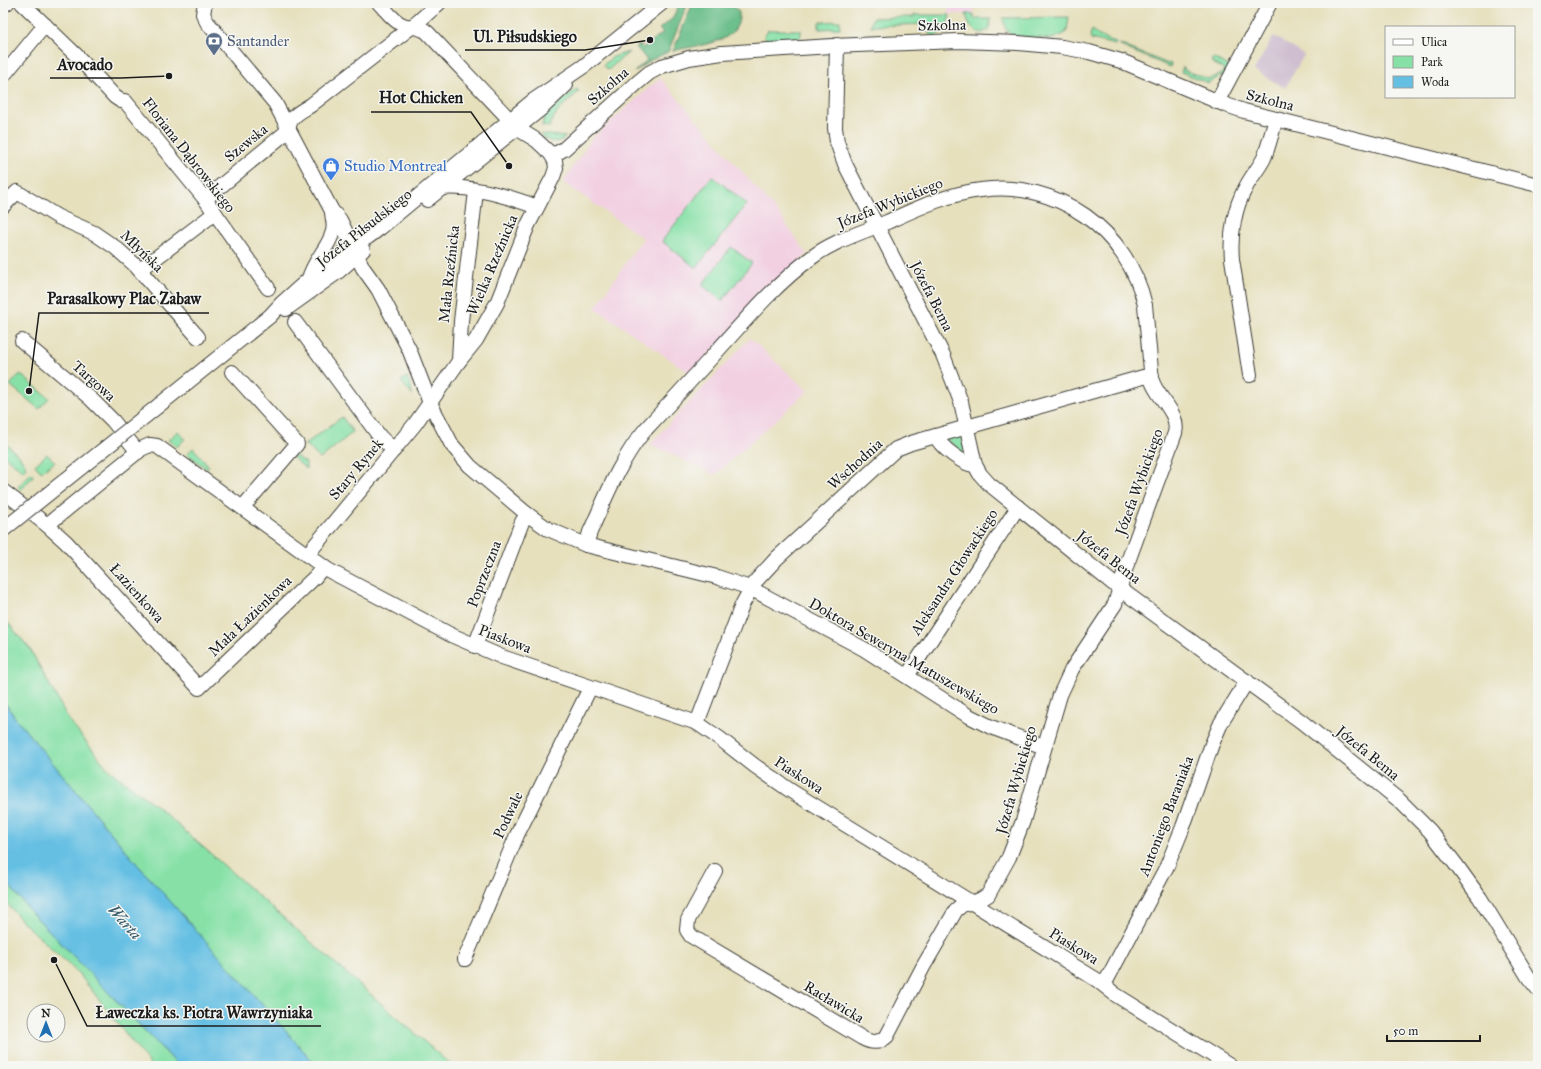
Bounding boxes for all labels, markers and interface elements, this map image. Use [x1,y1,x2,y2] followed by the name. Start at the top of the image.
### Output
[918,16,967,34] street label: Szkolna
[465,22,585,50] callout: Ul. Piłsudskiego
[1385,26,1515,98] legend
[473,27,577,47] text: Ul. Piłsudskiego
[204,31,224,56] bank icon: Santander
[227,32,290,50] place label: Santander
[1421,35,1448,49] text: Ulica
[50,50,121,78] callout: Avocado
[56,55,113,74] text: Avocado
[1421,55,1443,69] text: Park
[584,63,633,109] street label: Szkolna
[1421,75,1450,89] text: Woda
[371,84,471,112] callout: Hot Chicken
[1244,85,1296,115] street label: Szkolna
[379,88,464,107] text: Hot Chicken
[139,94,240,216] street label: Floriana Dąbrowskiego
[221,120,272,166] street label: Szewska
[321,156,341,181] shop icon: Studio Montreal
[344,157,448,175] place label: Studio Montreal
[833,174,946,234] street label: Józefa Wybickiego
[311,185,416,273] street label: Józefa Piłsudskiego
[463,211,522,318] street label: Wielka Rzeźnicka
[435,224,463,324] street label: Mała Rzeźnicka
[117,226,168,276] street label: Młyńska
[905,256,958,335] street label: Józefa Bema
[39,285,209,313] callout: Parasalkowy Plac Zabaw
[47,289,202,309] text: Parasalkowy Plac Zabaw
[69,357,120,406] street label: Targowa
[1111,426,1168,540] street label: Józefa Wybickiego
[824,434,887,493] street label: Wschodnia
[325,435,387,503] street label: Stary Rynek
[906,505,1002,639] street label: Aleksandra Głowackiego
[1071,525,1145,589] street label: Józefa Bema
[463,538,505,610] street label: Poprzeczna
[106,560,169,627] street label: Łazienkowa
[205,571,296,660] street label: Mała Łazienkowa
[806,594,1003,718] street label: Doktora Seweryna Matuszewskiego
[476,621,535,657] street label: Piaskowa
[1330,721,1404,785] street label: Józefa Bema
[991,723,1041,838] street label: Józefa Wybickiego
[771,752,828,798] street label: Piaskowa
[1134,753,1197,880] street label: Antoniego Baraniaka
[489,789,527,841] street label: Podwale
[104,901,146,944] water label: Warta
[1046,924,1103,969] street label: Piaskowa
[801,977,868,1027] street label: Racławicka
[87,998,321,1026] callout: Ławeczka ks. Piotra Wawrzyniaka
[26,1003,66,1043] north arrow
[95,1003,314,1023] text: Ławeczka ks. Piotra Wawrzyniaka
[41,1007,51,1020] text: N
[1387,1017,1480,1043] scale bar
[1393,1024,1418,1038] text: 50 m

